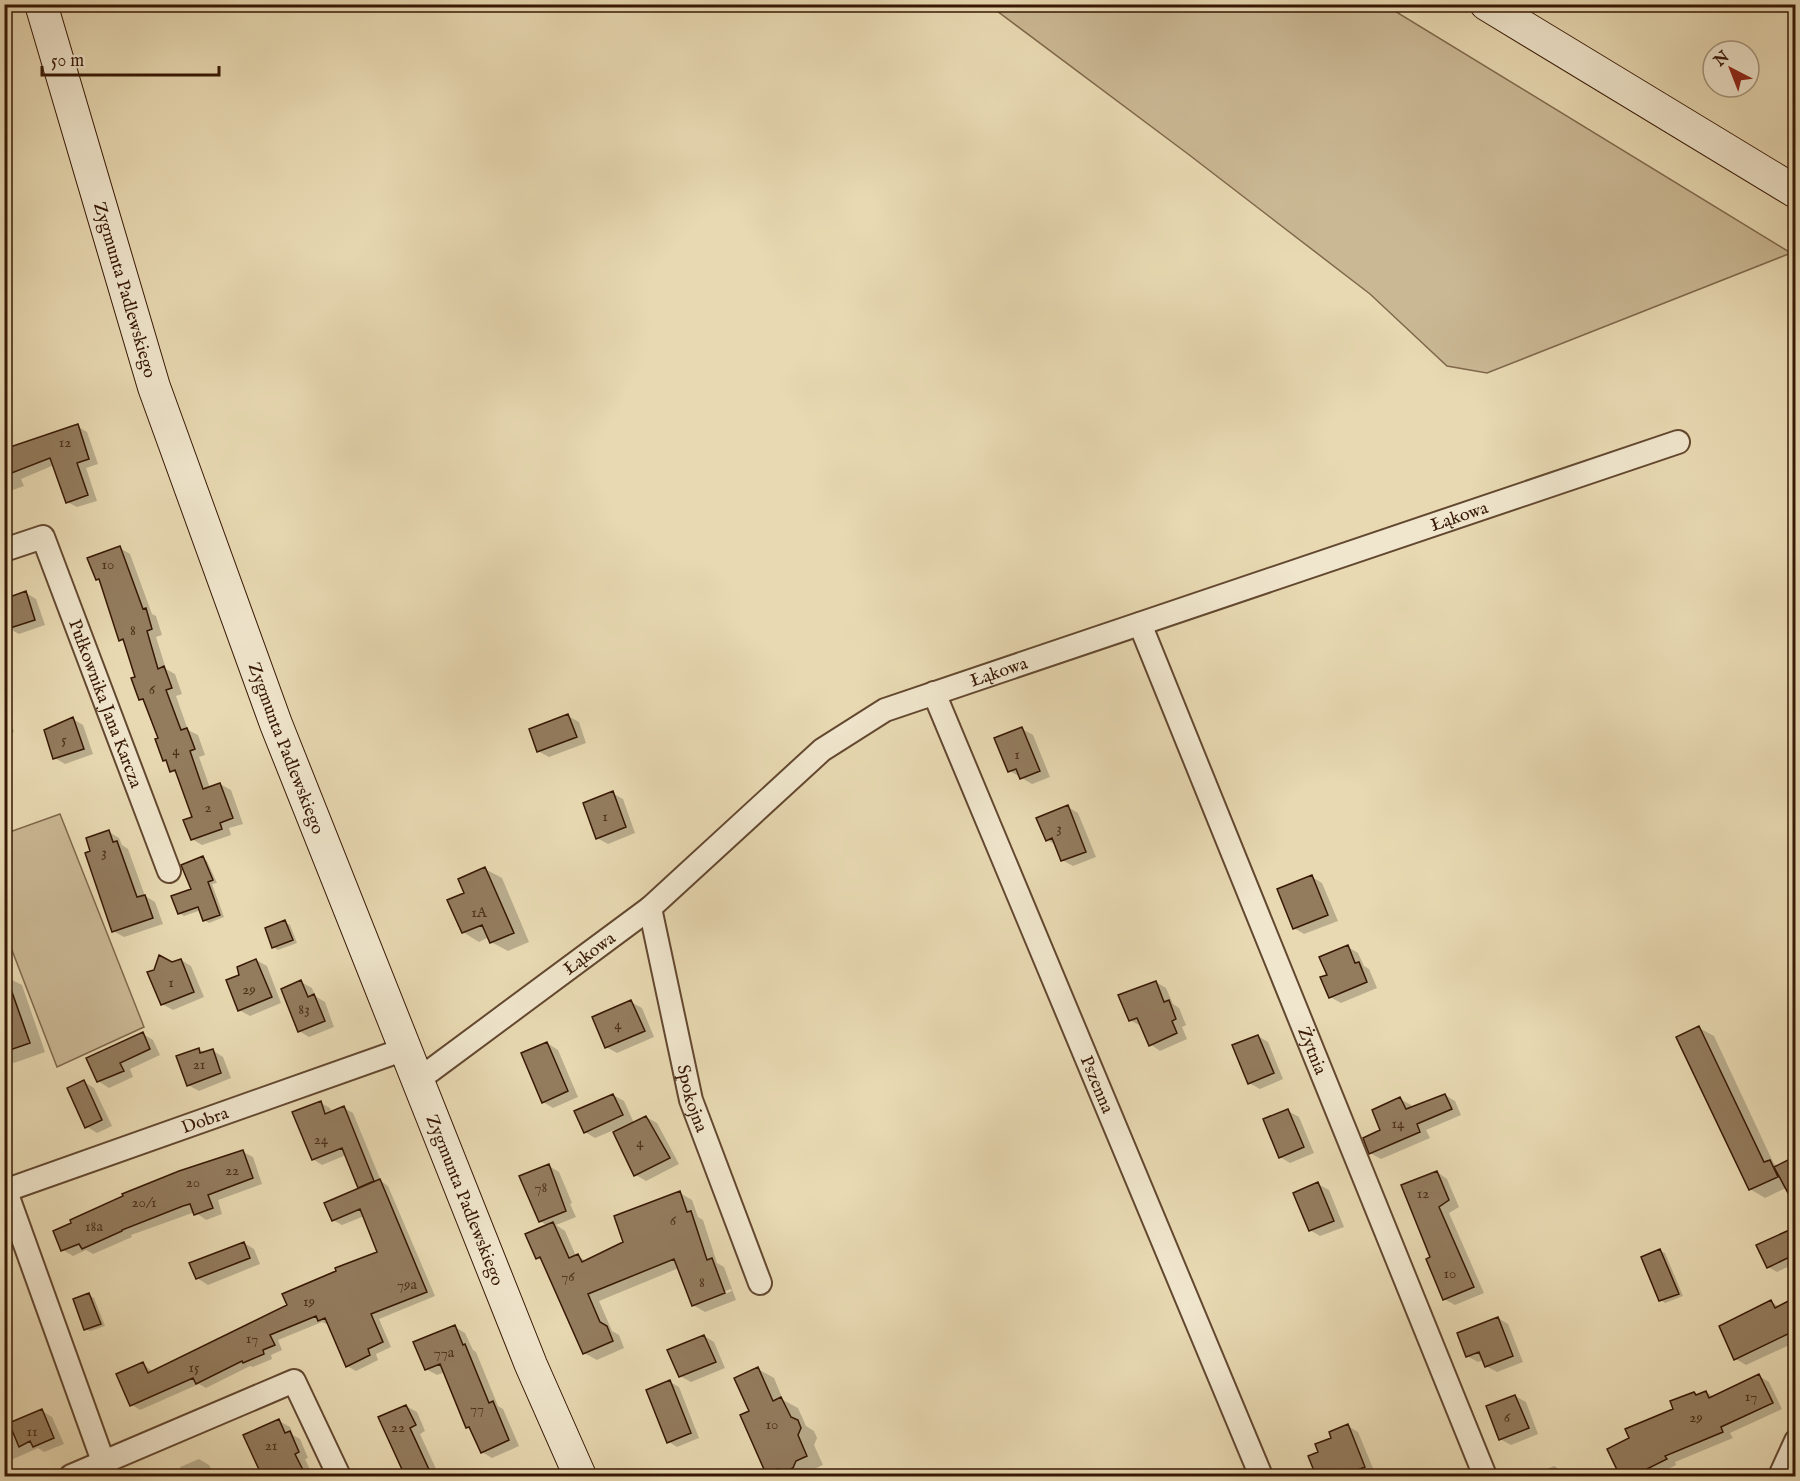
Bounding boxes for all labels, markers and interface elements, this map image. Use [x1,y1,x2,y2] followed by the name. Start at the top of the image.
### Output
[42,39,219,77] scale bar
[1701,39,1761,99] north arrow
[1710,47,1734,72] text: N
[51,50,84,73] text: 50 m
[87,200,161,381] street label: Zygmunta Padlewskiego
[59,433,71,452] house number: 12
[1428,497,1492,538] street label: Łąkowa
[102,555,114,574] house number: 10
[62,616,147,792] street label: Pułkownika Jana Karcza
[130,621,136,640] house number: 8
[967,653,1031,693] street label: Łąkowa
[242,660,329,838] street label: Zygmunta Padlewskiego
[149,680,156,699] house number: 6
[61,730,67,749] house number: 5
[172,741,180,760] house number: 4
[1014,745,1020,764] house number: 1
[204,798,212,817] house number: 2
[602,807,608,826] house number: 1
[1056,819,1062,838] house number: 3
[101,843,107,862] house number: 3
[471,903,488,922] house number: 1A
[559,927,621,981] street label: Łąkowa
[168,973,174,992] house number: 1
[242,980,256,999] house number: 29
[298,1000,310,1019] house number: 83
[614,1015,622,1034] house number: 4
[1291,1023,1331,1078] street label: Żytnia
[1074,1053,1118,1117] street label: Pszenna
[193,1055,205,1074] house number: 21
[671,1063,712,1136] street label: Spokojna
[179,1102,232,1140] street label: Dobra
[420,1112,508,1290] street label: Zygmunta Padlewskiego
[1392,1114,1405,1133] house number: 14
[314,1130,329,1149] house number: 24
[636,1133,644,1152] house number: 4
[225,1161,239,1180] house number: 22
[186,1173,200,1192] house number: 20
[535,1178,548,1197] house number: 78
[1417,1184,1429,1203] house number: 12
[131,1193,157,1212] house number: 20/1
[670,1211,677,1230] house number: 6
[85,1217,103,1236] house number: 18a
[1444,1264,1456,1283] house number: 10
[561,1267,575,1286] house number: 76
[699,1273,705,1292] house number: 8
[397,1275,418,1294] house number: 79a
[303,1292,315,1311] house number: 19
[246,1329,258,1348] house number: 17
[434,1343,455,1362] house number: 77a
[188,1358,200,1377] house number: 15
[1745,1387,1757,1406] house number: 17
[470,1399,484,1418] house number: 77
[1504,1408,1511,1427] house number: 6
[1689,1408,1703,1427] house number: 29
[766,1415,778,1434] house number: 10
[391,1418,405,1437] house number: 22
[26,1422,38,1441] house number: 11
[265,1436,277,1455] house number: 21

